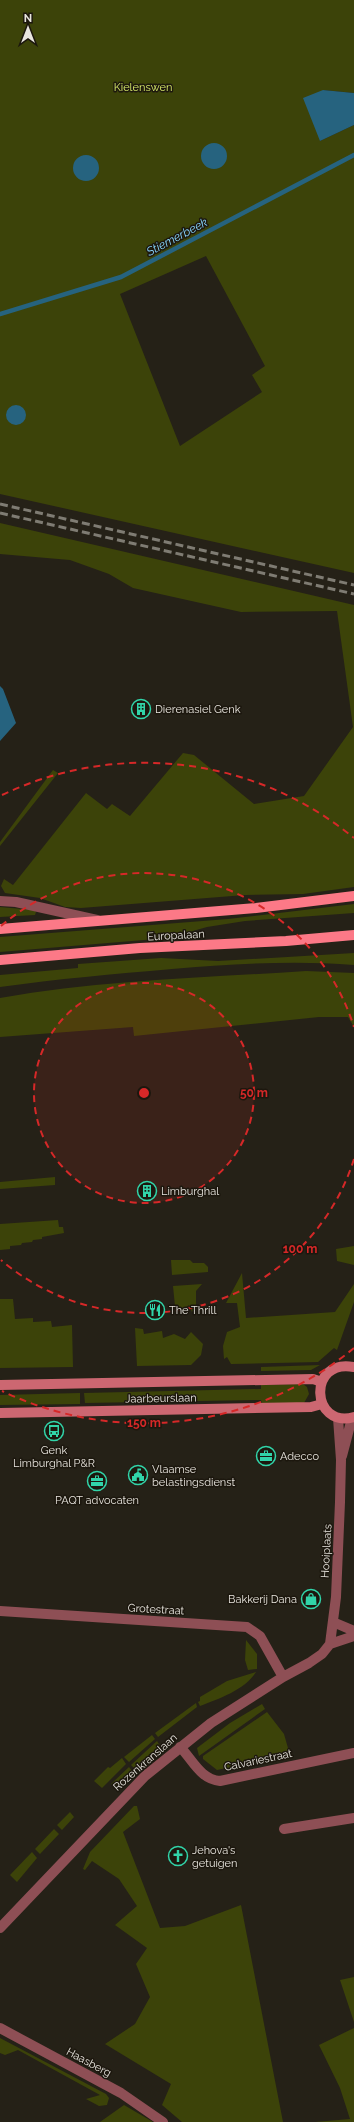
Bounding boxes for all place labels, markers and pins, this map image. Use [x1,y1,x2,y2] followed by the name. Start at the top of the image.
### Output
[130,698,152,720] building icon: Dierenasiel Genk
[155,703,241,716] place label: Dierenasiel Genk
[137,1086,151,1100] centre of rings
[136,1180,158,1202] building icon: Limburghal
[161,1185,219,1198] place label: Limburghal
[144,1299,166,1321] restaurant icon: The Thrill
[169,1304,216,1317] place label: The Thrill
[43,1420,65,1442] bus stop icon: Genk Limburghal P&R
[13,1444,95,1470] place label: Genk Limburghal P&R
[255,1445,277,1467] office icon: Adecco
[280,1450,320,1463] place label: Adecco
[152,1463,236,1489] place label: Vlaamse belastingsdienst
[127,1464,149,1486] public building icon: Vlaamse belastingsdienst
[86,1470,108,1492] office icon: PAQT advocaten
[55,1494,139,1507] place label: PAQT advocaten
[300,1588,322,1610] shop icon: Bakkerij Dana
[228,1593,297,1606] place label: Bakkerij Dana
[192,1844,238,1870] place label: Jehova's getuigen
[167,1845,189,1867] church icon: Jehova's getuigen

